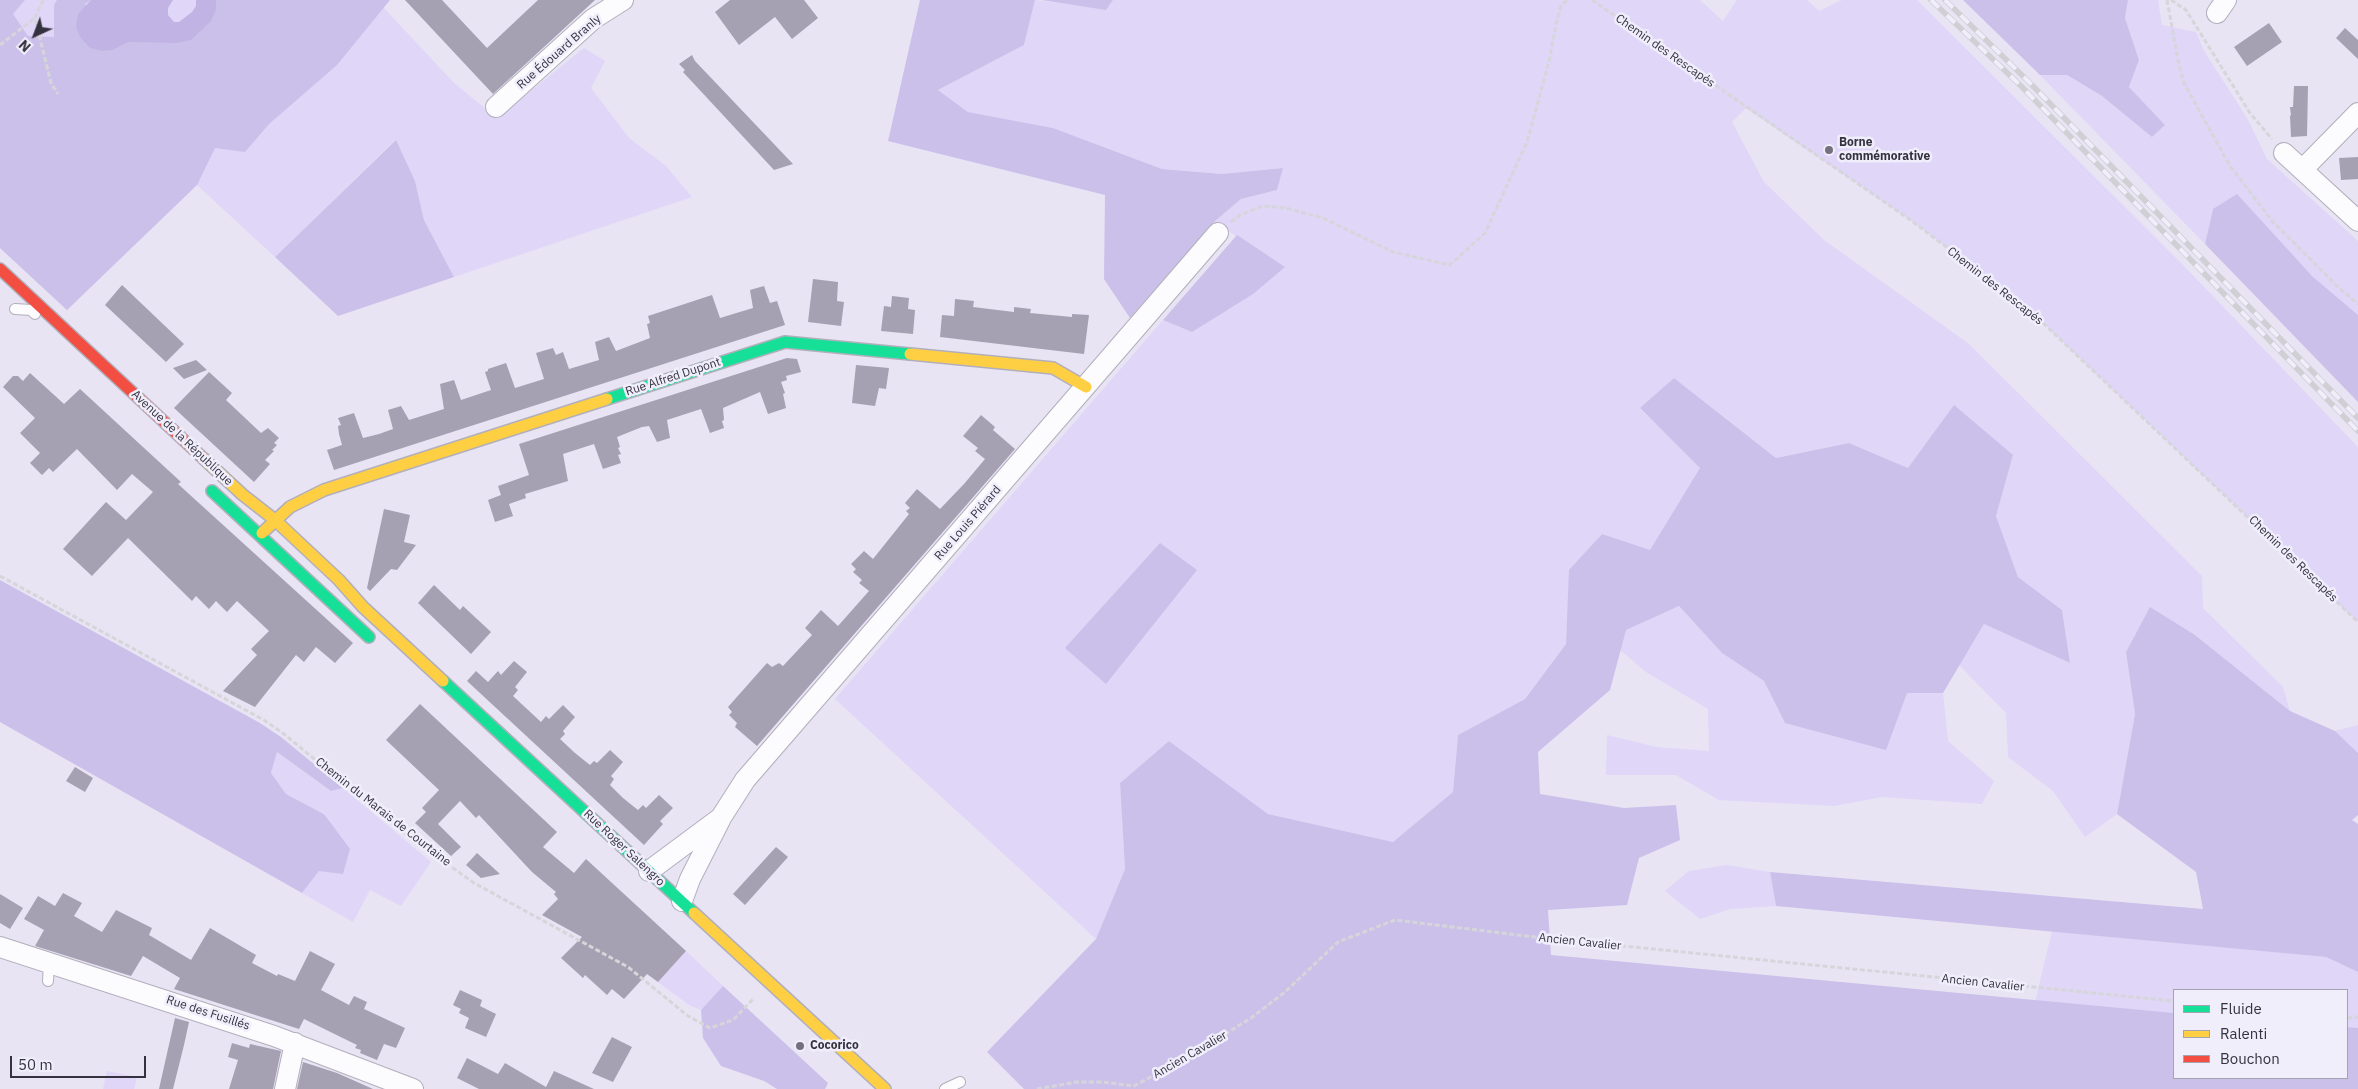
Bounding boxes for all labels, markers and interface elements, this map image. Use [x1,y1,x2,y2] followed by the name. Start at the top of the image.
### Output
[10,10,60,60] north arrow
[1613,11,1717,91] street label: Chemin des Rescapés
[514,12,604,92] street label: Rue Édouard Branly
[15,36,35,56] text: N
[1839,136,1930,164] place label: Borne commémorative
[1823,144,1835,156] marker: Borne commémorative
[1944,244,2046,328] street label: Chemin des Rescapés
[624,355,722,399] street label: Rue Alfred Dupont
[128,387,236,489] street label: Avenue de la République
[932,483,1004,563] street label: Rue Louis Piérard
[2246,513,2340,605] street label: Chemin des Rescapés
[312,755,454,869] street label: Chemin du Marais de Courtaine
[580,807,668,889] street label: Rue Roger Salengro
[1538,931,1622,953] street label: Ancien Cavalier
[1941,972,2025,994] street label: Ancien Cavalier
[2173,989,2348,1079] legend
[164,993,252,1033] street label: Rue des Fusillés
[2220,999,2262,1018] text: Fluide
[2220,1024,2267,1043] text: Ralenti
[1150,1028,1230,1082] street label: Ancien Cavalier
[810,1039,859,1053] place label: Cocorico
[794,1040,806,1052] marker: Cocorico
[12,1046,149,1078] scale bar
[2220,1049,2280,1068] text: Bouchon
[18,1055,53,1074] text: 50 m

